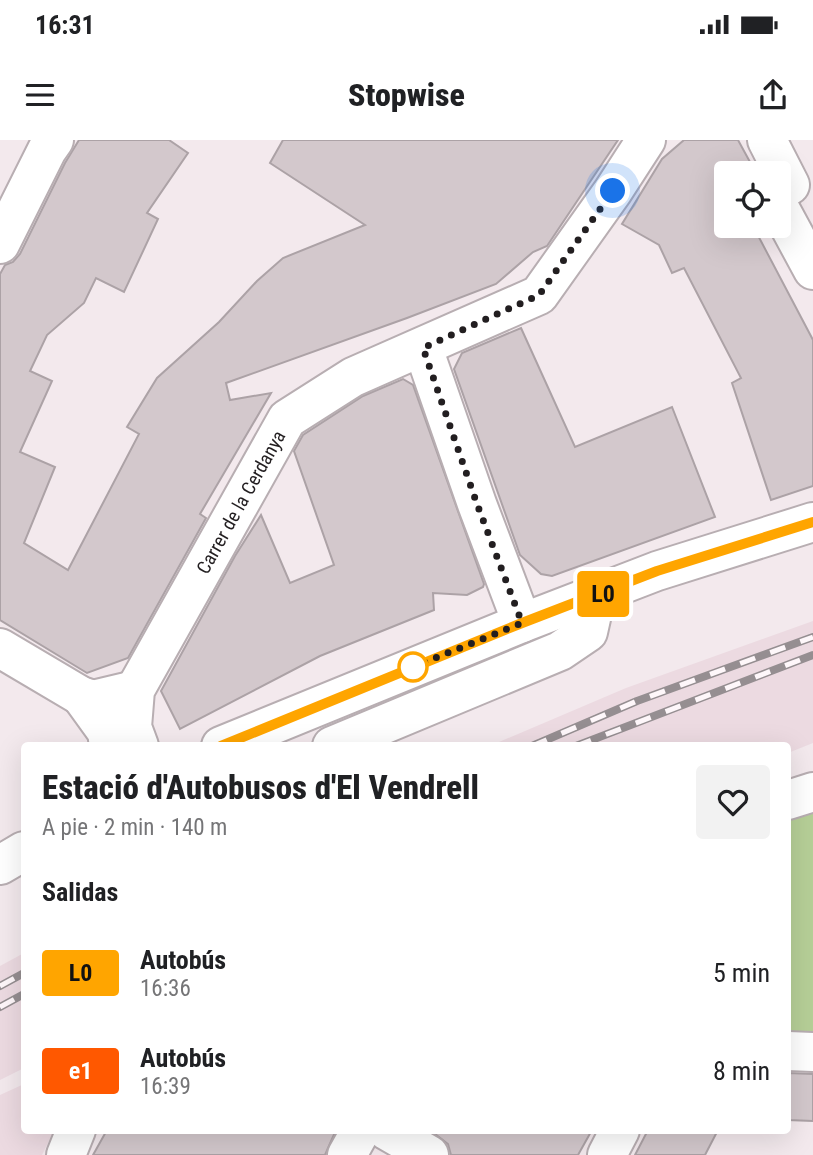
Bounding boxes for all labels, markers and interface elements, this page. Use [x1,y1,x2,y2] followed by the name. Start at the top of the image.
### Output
[35,10,95,40] text: 16:31
[21,76,59,114] icon: menu
[348,76,465,114] text: Stopwise
[754,76,792,114] icon: share
[714,161,791,238] map controls
[714,161,791,238] button: locate
[595,173,630,208] your location
[192,426,290,578] street label: Carrer de la Cerdanya
[572,571,634,617] line badge: L0
[591,580,615,608] text: L0
[398,652,428,682] unlabelled marker
[696,765,770,839] button: heart
[42,768,479,807] text: Estació d'Autobusos d'El Vendrell
[42,814,227,841] text: A pie · 2 min · 140 m
[42,877,118,907] text: Salidas
[140,945,226,975] text: Autobús
[713,958,770,988] text: 5 min
[69,959,92,987] text: L0
[140,975,191,1002] text: 16:36
[140,1043,226,1073] text: Autobús
[713,1056,770,1086] text: 8 min
[69,1057,92,1085] text: e1
[140,1073,191,1100] text: 16:39

